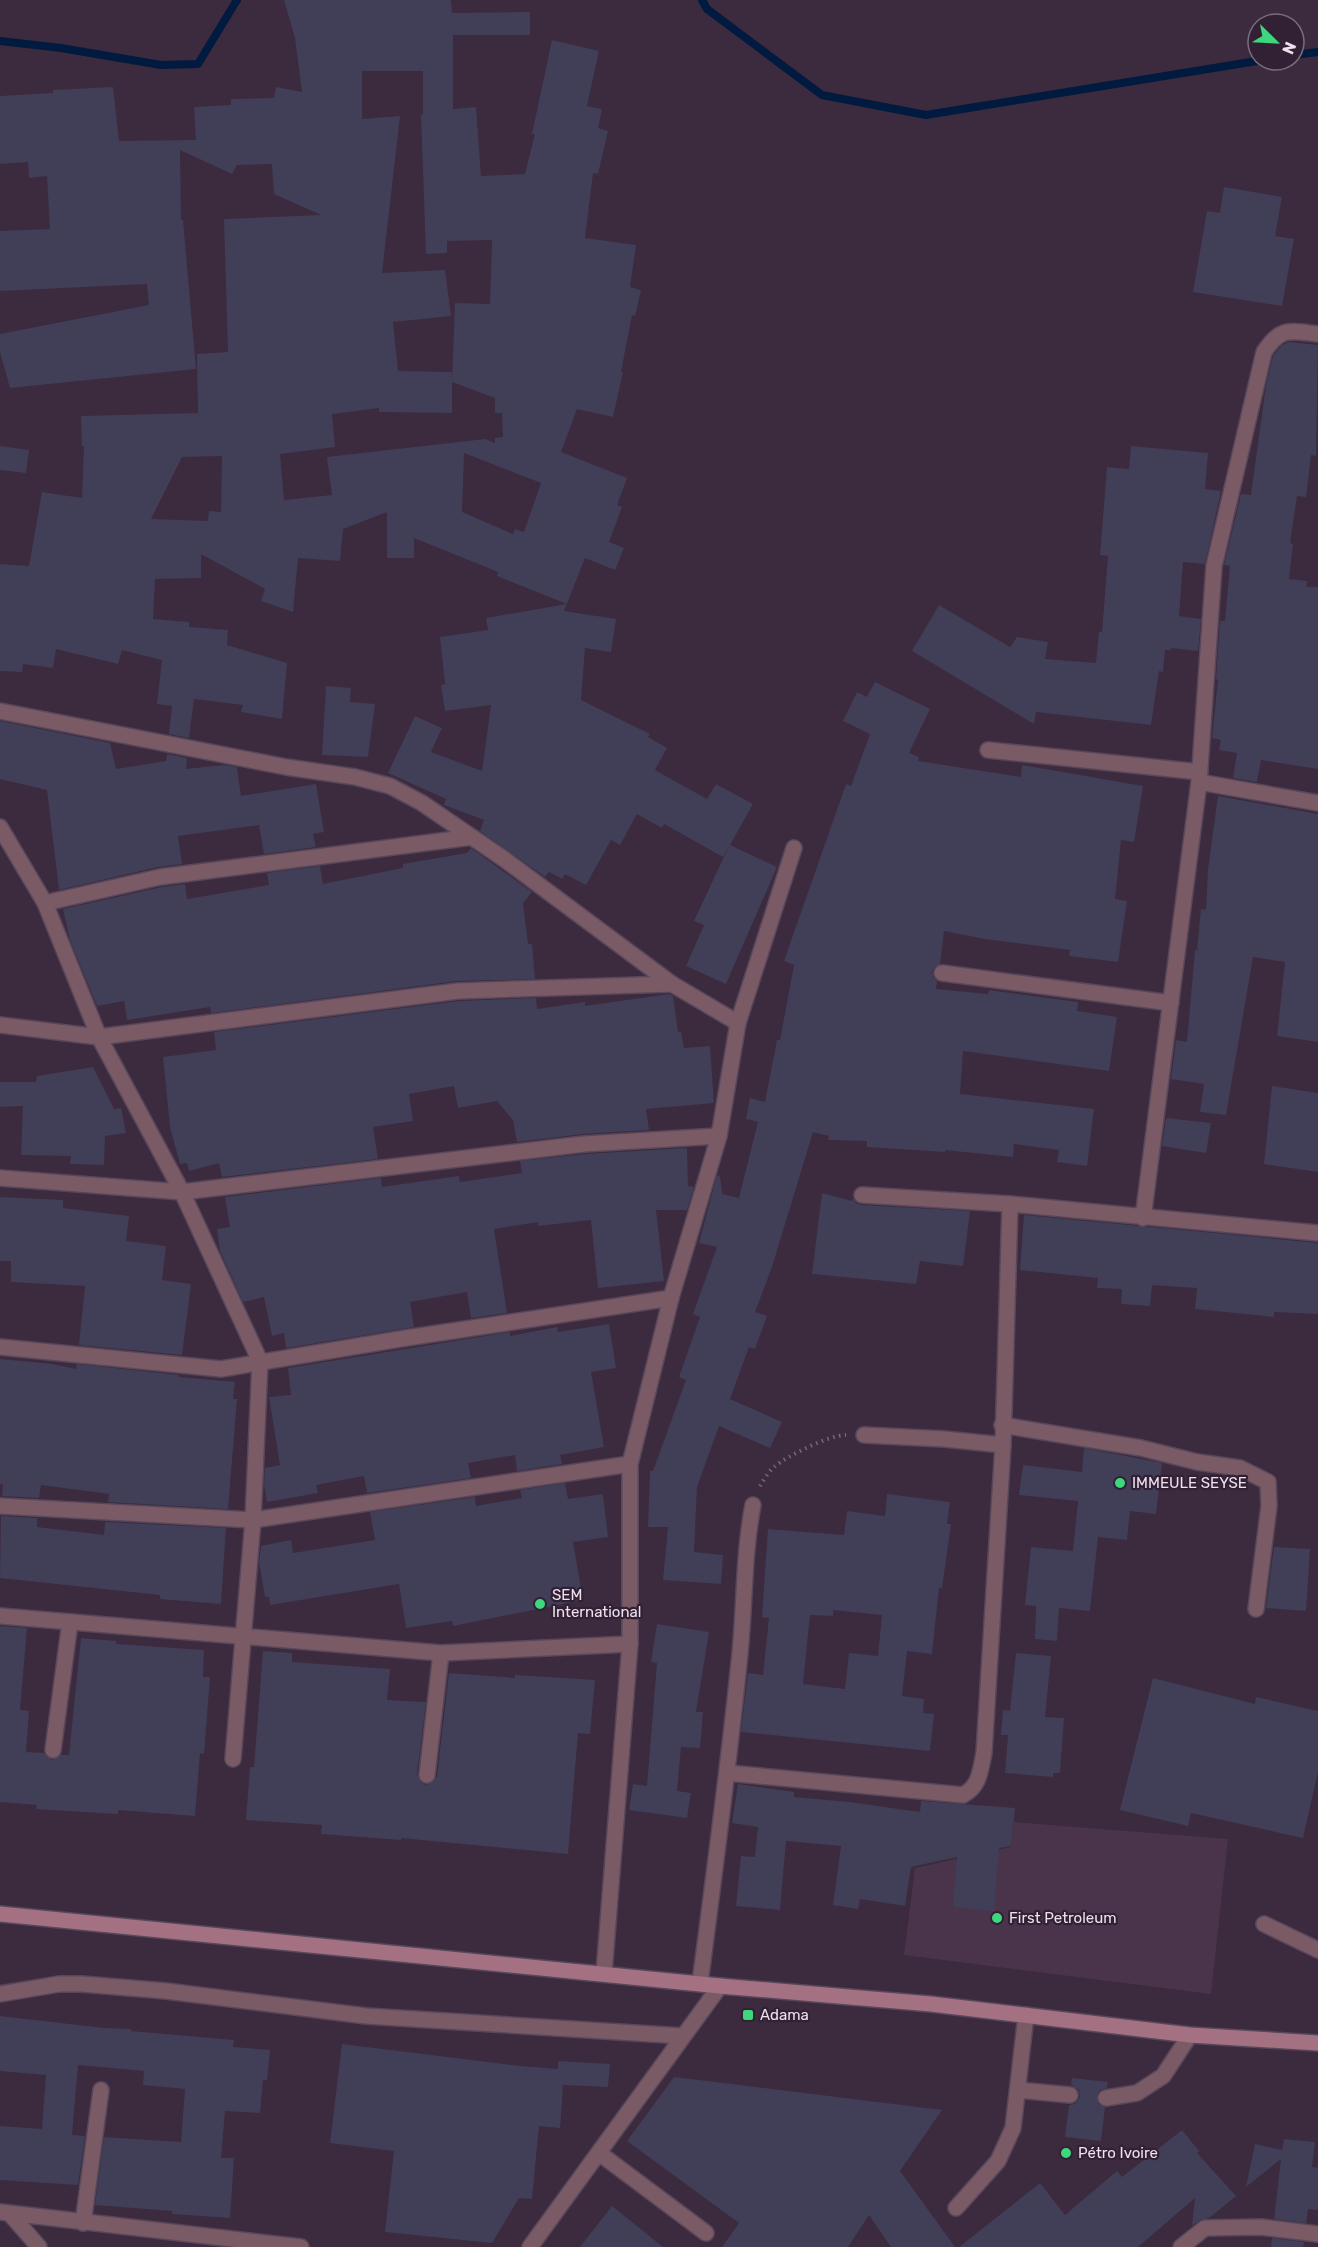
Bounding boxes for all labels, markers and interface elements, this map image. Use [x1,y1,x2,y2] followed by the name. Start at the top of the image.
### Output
[1246,12,1306,72] north arrow
[1278,39,1300,57] text: N
[1132,1474,1247,1492] place label: IMMEULE SEYSE
[1113,1476,1127,1490] marker: IMMEULE SEYSE
[552,1586,641,1621] place label: SEM International
[533,1597,547,1611] marker: SEM International
[1009,1909,1117,1927] place label: First Petroleum
[990,1911,1004,1925] marker: First Petroleum
[760,2006,809,2024] place label: Adama
[741,2008,755,2022] marker: Adama
[1078,2144,1158,2162] place label: Pétro Ivoire
[1059,2146,1073,2160] marker: Pétro Ivoire

